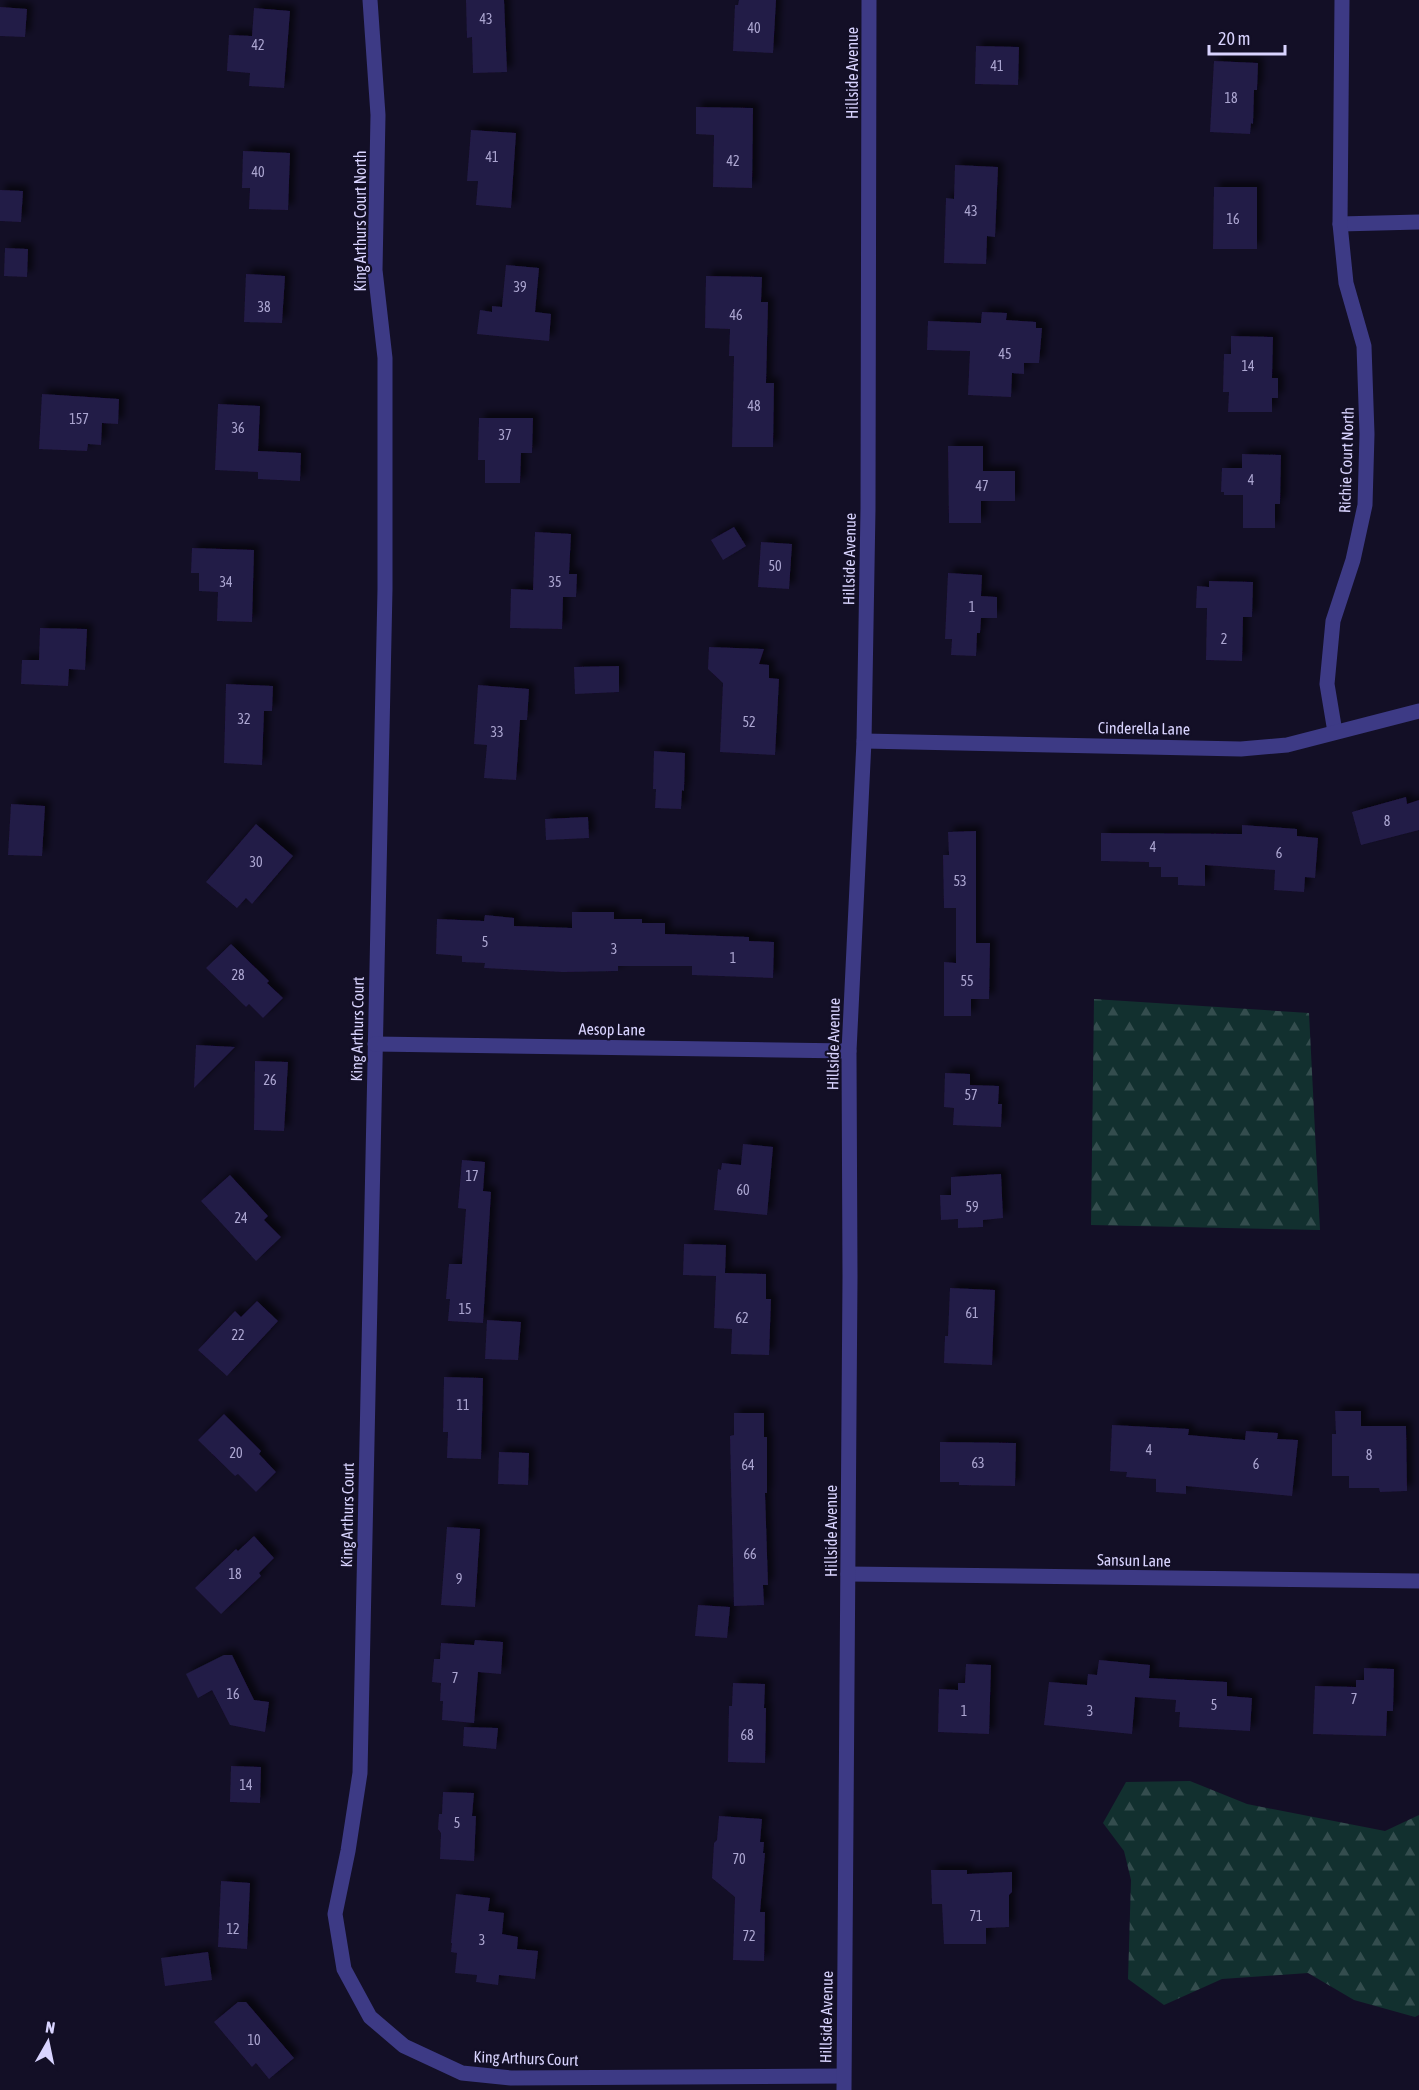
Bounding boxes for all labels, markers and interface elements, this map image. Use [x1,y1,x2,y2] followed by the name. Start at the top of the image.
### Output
[479,11,493,27] house number: 43
[1209,18,1286,56] scale bar
[747,20,761,36] house number: 40
[843,27,861,119] street label: Hillside Avenue
[1218,28,1250,49] text: 20 m
[251,37,265,53] house number: 42
[990,58,1004,74] house number: 41
[1224,90,1238,106] house number: 18
[485,149,499,165] house number: 41
[351,150,370,292] street label: King Arthurs Court North
[726,153,740,169] house number: 42
[251,164,265,180] house number: 40
[964,203,978,219] house number: 43
[1226,211,1240,227] house number: 16
[513,279,527,295] house number: 39
[257,299,271,315] house number: 38
[729,307,743,323] house number: 46
[998,346,1012,362] house number: 45
[1241,358,1255,374] house number: 14
[747,398,761,414] house number: 48
[1335,407,1357,513] street label: Richie Court North
[69,411,89,427] house number: 157
[231,420,245,436] house number: 36
[498,427,512,443] house number: 37
[1248,472,1255,488] house number: 4
[975,478,989,494] house number: 47
[839,513,859,605] street label: Hillside Avenue
[768,558,782,574] house number: 50
[219,574,233,590] house number: 34
[548,574,562,590] house number: 35
[969,599,975,615] house number: 1
[1221,631,1227,647] house number: 2
[237,711,251,727] house number: 32
[742,714,756,730] house number: 52
[1098,718,1190,738] street label: Cinderella Lane
[490,724,504,740] house number: 33
[1384,813,1391,829] house number: 8
[1150,839,1157,855] house number: 4
[1276,845,1283,861] house number: 6
[249,854,263,870] house number: 30
[953,873,967,889] house number: 53
[482,934,488,950] house number: 5
[611,941,617,957] house number: 3
[730,950,736,966] house number: 1
[231,967,245,983] house number: 28
[960,973,974,989] house number: 55
[347,976,368,1082] street label: King Arthurs Court
[823,998,843,1090] street label: Hillside Avenue
[578,1019,646,1040] street label: Aesop Lane
[263,1072,277,1088] house number: 26
[964,1087,978,1103] house number: 57
[465,1168,479,1184] house number: 17
[736,1182,750,1198] house number: 60
[965,1199,979,1215] house number: 59
[234,1210,248,1226] house number: 24
[458,1301,472,1317] house number: 15
[965,1305,979,1321] house number: 61
[735,1310,749,1326] house number: 62
[231,1327,245,1343] house number: 22
[456,1397,470,1413] house number: 11
[1146,1442,1153,1458] house number: 4
[229,1445,243,1461] house number: 20
[1366,1447,1373,1463] house number: 8
[971,1455,985,1471] house number: 63
[1253,1456,1260,1472] house number: 6
[741,1457,755,1473] house number: 64
[337,1462,358,1568] street label: King Arthurs Court
[822,1485,840,1577] street label: Hillside Avenue
[743,1546,757,1562] house number: 66
[1097,1550,1171,1570] street label: Sansun Lane
[228,1566,242,1582] house number: 18
[456,1571,462,1587] house number: 9
[452,1670,458,1686] house number: 7
[226,1686,240,1702] house number: 16
[1351,1691,1357,1707] house number: 7
[1211,1697,1217,1713] house number: 5
[961,1703,967,1719] house number: 1
[1087,1703,1093,1719] house number: 3
[740,1727,754,1743] house number: 68
[239,1777,253,1793] house number: 14
[454,1815,460,1831] house number: 5
[732,1851,746,1867] house number: 70
[969,1908,983,1924] house number: 71
[226,1921,240,1937] house number: 12
[742,1928,756,1944] house number: 72
[479,1932,485,1948] house number: 3
[816,1971,836,2063] street label: Hillside Avenue
[18,2012,78,2072] north arrow
[44,2018,56,2037] text: N
[247,2032,261,2048] house number: 10
[473,2047,579,2070] street label: King Arthurs Court

